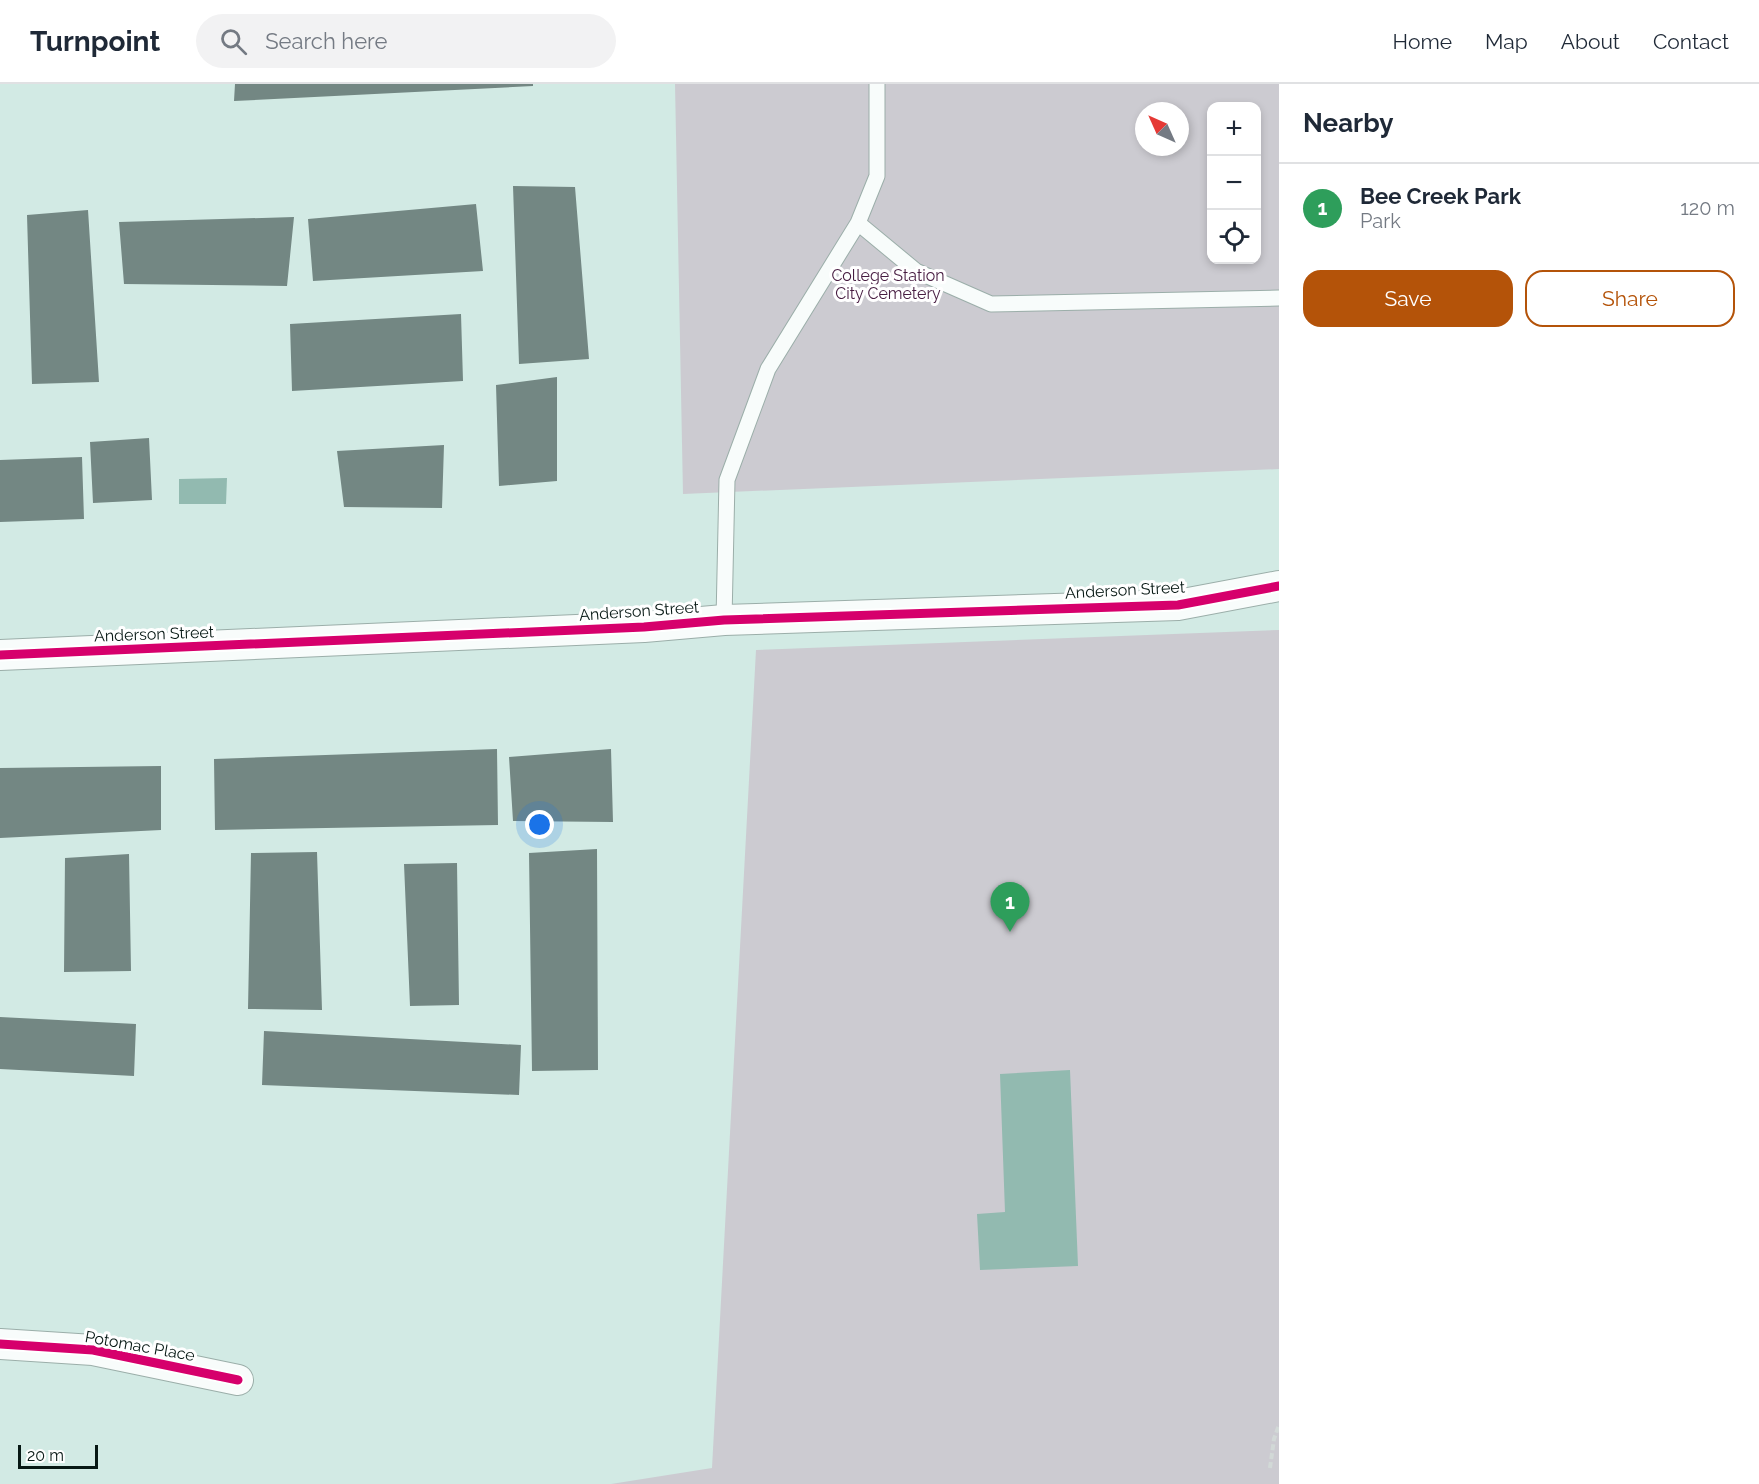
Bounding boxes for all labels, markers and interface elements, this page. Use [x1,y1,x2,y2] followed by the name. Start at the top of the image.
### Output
[196,14,616,68] search box
[30,25,160,58] text: Turnpoint
[217,25,250,58] icon: search
[265,28,387,54] text: Search here
[1393,29,1452,54] text: Home
[1485,29,1528,54] text: Map
[1561,29,1620,54] text: About
[1653,29,1729,54] text: Contact
[1135,102,1189,156] north arrow
[1207,102,1261,264] map controls
[1207,102,1261,156] button: +
[1303,108,1393,138] text: Nearby
[1207,156,1261,210] button: −
[1360,183,1521,209] text: Bee Creek Park
[1318,196,1327,220] text: 1
[1680,196,1735,220] text: 120 m
[1360,209,1401,233] text: Park
[1207,210,1261,264] button: locate
[831,266,945,303] park label: College Station City Cemetery
[1303,270,1513,327] button: Save
[1525,270,1735,327] button: Share
[1065,577,1186,603] street label: Anderson Street
[578,597,700,625] street label: Anderson Street
[94,622,215,646] street label: Anderson Street
[525,810,554,839] your location
[990,882,1030,932] pin: 1
[84,1327,196,1365] street label: Potomac Place
[18,1442,98,1470] scale bar
[27,1446,64,1465] text: 20 m

